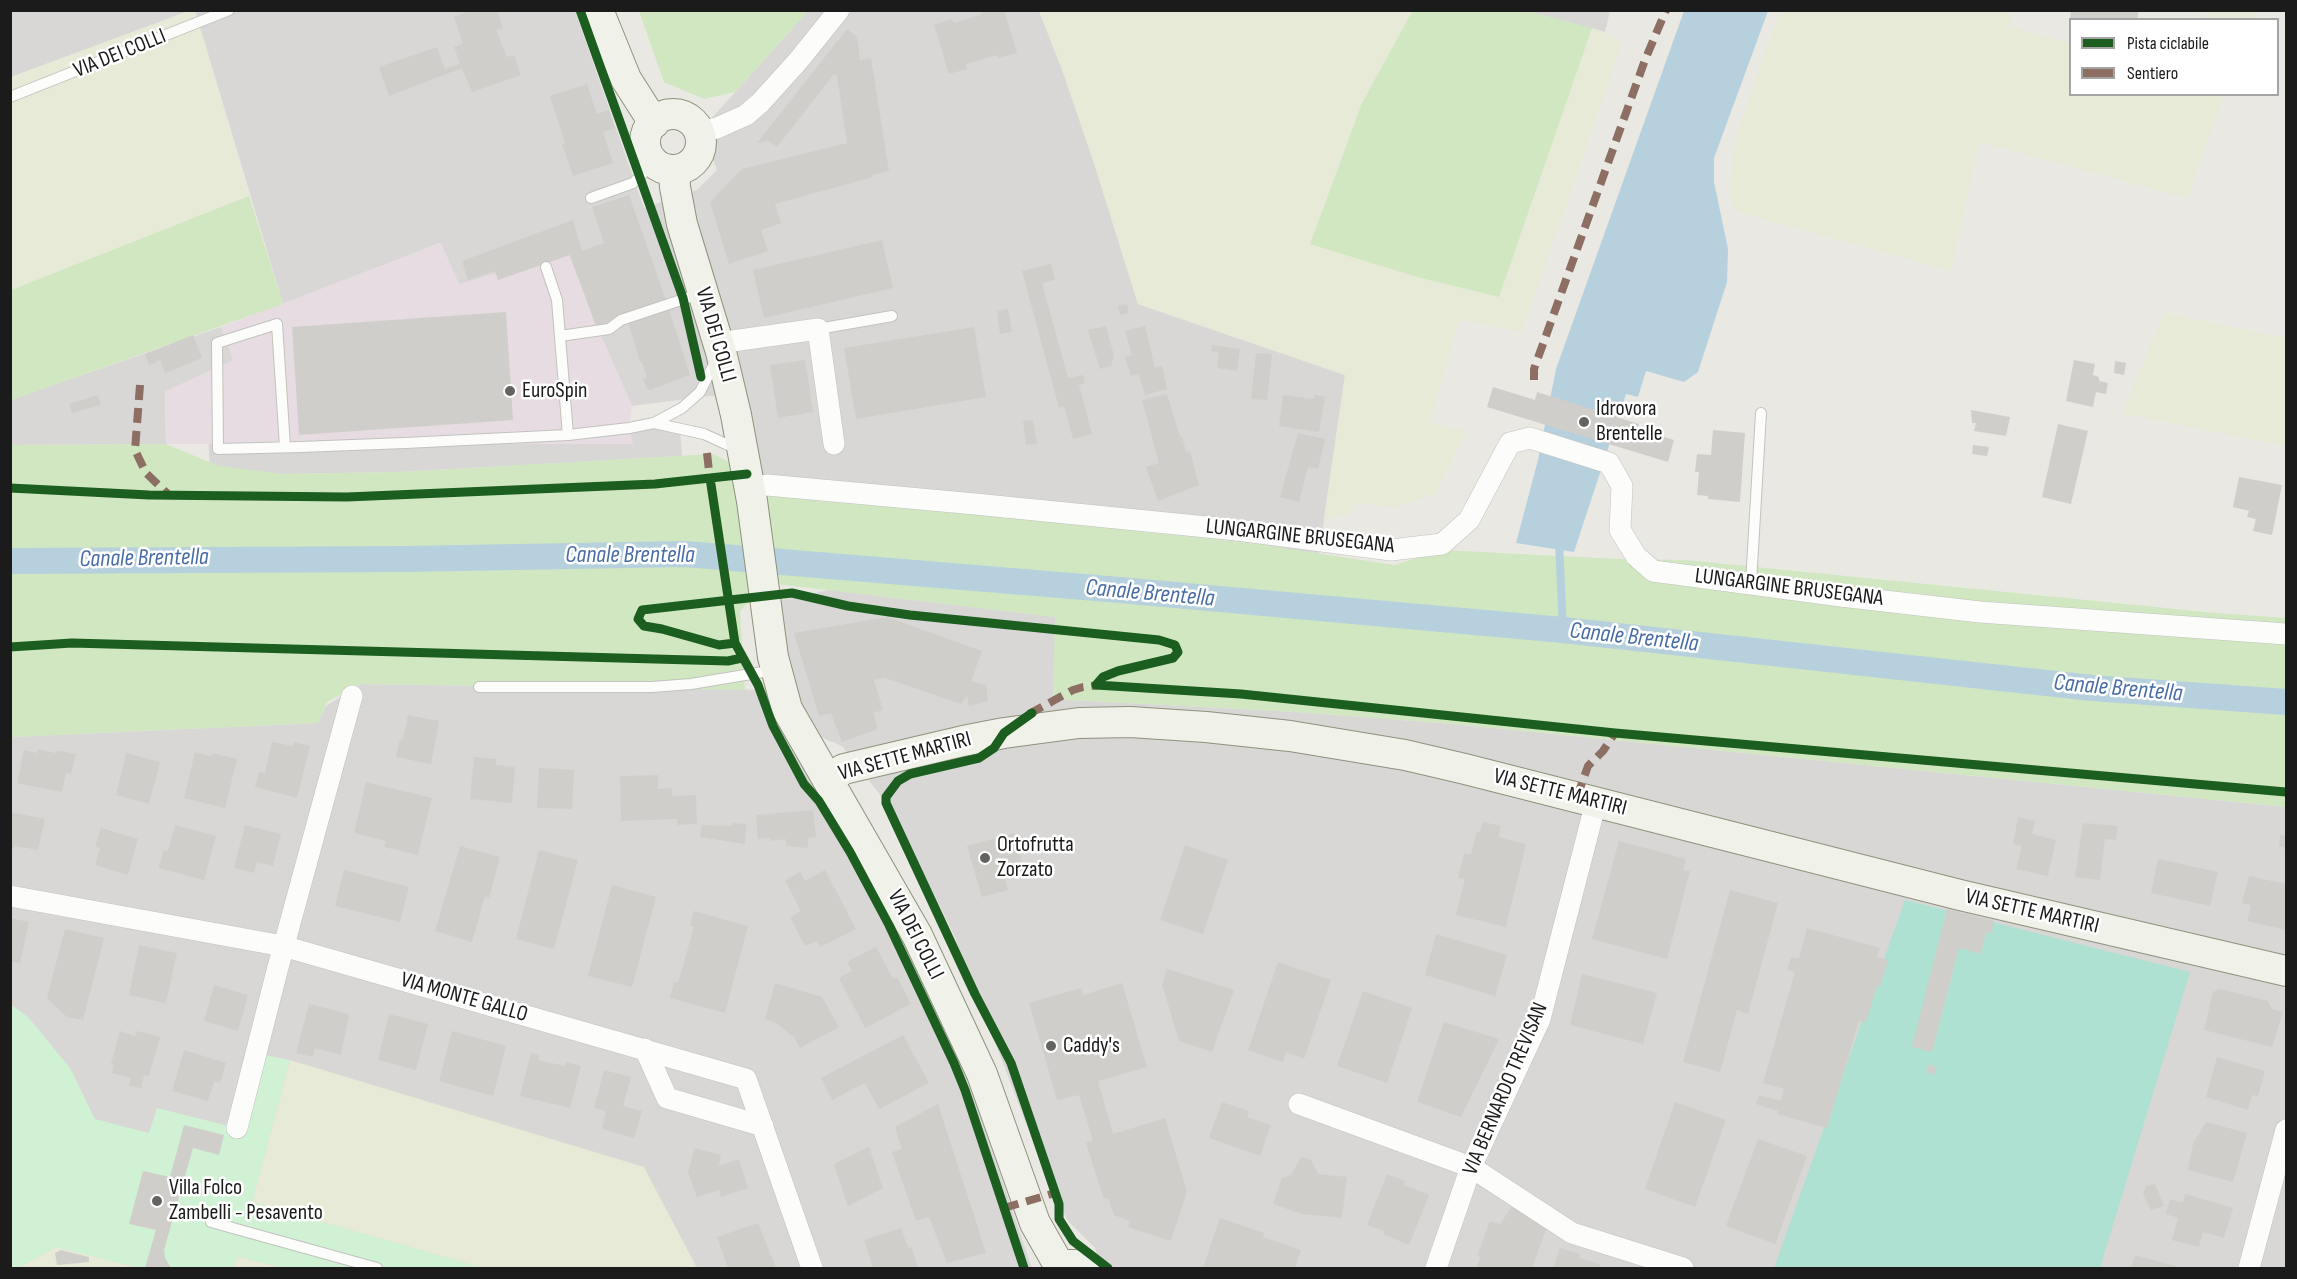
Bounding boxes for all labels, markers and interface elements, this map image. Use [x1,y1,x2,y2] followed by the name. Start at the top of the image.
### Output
[2069,18,2279,96] legend
[70,24,170,84] street label: VIA DEI COLLI
[2127,33,2209,54] text: Pista ciclabile
[2127,63,2178,84] text: Sentiero
[689,285,741,385] street label: VIA DEI COLLI
[522,378,587,404] place label: EuroSpin
[503,384,517,398] marker: EuroSpin
[1596,396,1663,448] place label: Idrovora Brentelle
[1577,415,1591,429] marker: Idrovora Brentelle
[1204,514,1396,560] street label: LUNGARGINE BRUSEGANA
[565,542,695,570] water label: Canale Brentella
[79,543,209,575] water label: Canale Brentella
[1693,563,1885,613] street label: LUNGARGINE BRUSEGANA
[1084,574,1216,614] water label: Canale Brentella
[1568,617,1700,659] water label: Canale Brentella
[2052,669,2184,709] water label: Canale Brentella
[836,727,974,787] street label: VIA SETTE MARTIRI
[1491,764,1629,822] street label: VIA SETTE MARTIRI
[997,832,1074,884] place label: Ortofrutta Zorzato
[978,851,992,865] marker: Ortofrutta Zorzato
[1962,884,2102,940] street label: VIA SETTE MARTIRI
[881,886,949,984] street label: VIA DEI COLLI
[397,967,531,1029] street label: VIA MONTE GALLO
[1458,999,1554,1179] street label: VIA BERNARDO TREVISAN
[1063,1033,1120,1059] place label: Caddy's
[1044,1039,1058,1053] marker: Caddy's
[169,1175,323,1226] place label: Villa Folco Zambelli - Pesavento
[150,1194,164,1208] marker: Villa Folco Zambelli - Pesavento

